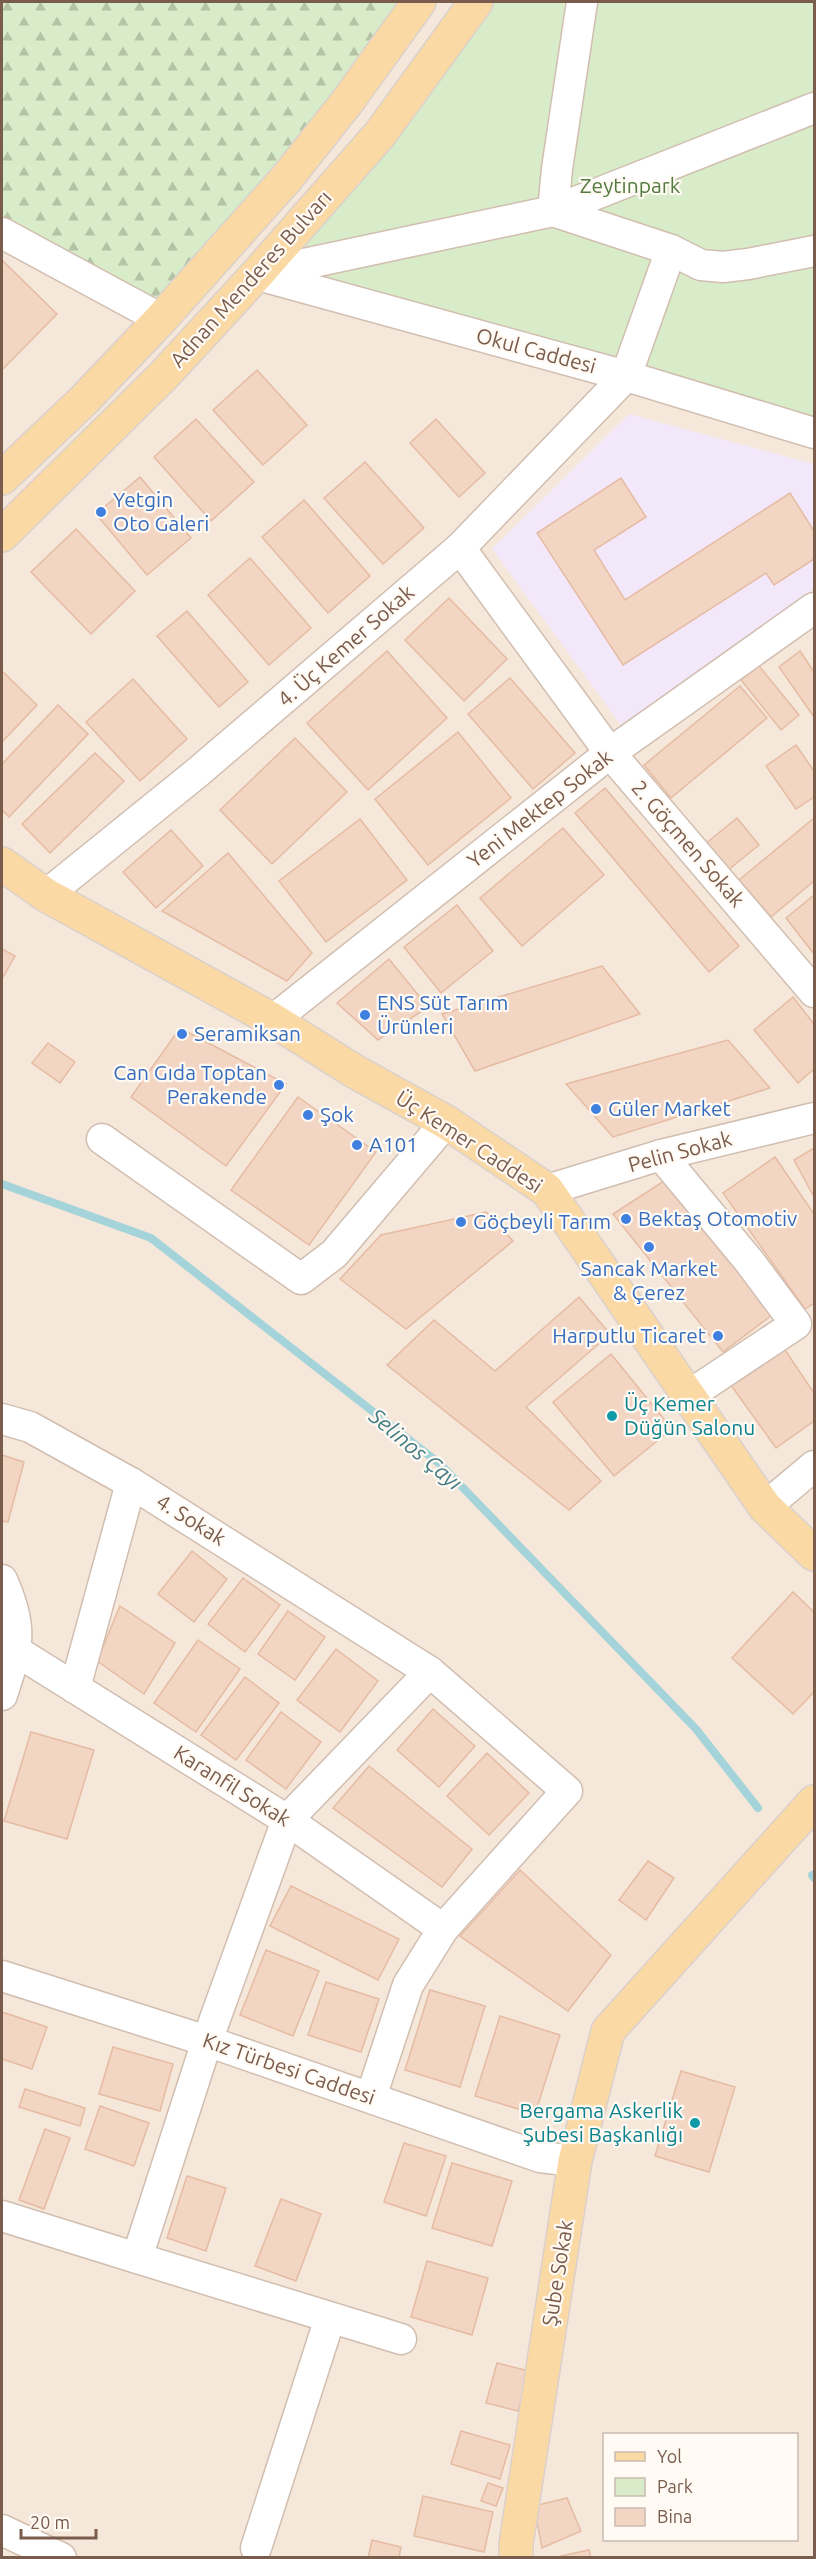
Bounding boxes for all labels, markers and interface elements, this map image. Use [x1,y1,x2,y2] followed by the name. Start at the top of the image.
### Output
[580,173,681,197] park label: Zeytinpark
[165,185,336,372] street label: Adnan Menderes Bulvarı
[474,322,599,378] street label: Okul Caddesi
[113,487,209,535] place label: Yetgin Oto Galeri
[94,505,108,519] marker: Yetgin Oto Galeri
[272,579,419,711] street label: 4. Üç Kemer Sokak
[462,744,617,872] street label: Yeni Mektep Sokak
[627,775,750,912] street label: 2. Göçmen Sokak
[377,990,508,1038] place label: ENS Süt Tarım Ürünleri
[358,1008,372,1022] marker: ENS Süt Tarım Ürünleri
[194,1021,301,1045] place label: Seramiksan
[175,1027,189,1041] marker: Seramiksan
[113,1060,267,1108] place label: Can Gıda Toptan Perakende
[272,1078,286,1092] marker: Can Gıda Toptan Perakende
[392,1085,547,1197] street label: Üç Kemer Caddesi
[608,1096,731,1120] place label: Güler Market
[320,1102,354,1126] place label: Şok
[589,1102,603,1116] marker: Güler Market
[301,1108,315,1122] marker: Şok
[625,1126,735,1176] street label: Pelin Sokak
[369,1132,418,1156] place label: A101
[350,1138,364,1152] marker: A101
[638,1206,797,1230] place label: Bektaş Otomotiv
[473,1209,611,1233] place label: Göçbeyli Tarım
[619,1212,633,1226] marker: Bektaş Otomotiv
[454,1215,468,1229] marker: Göçbeyli Tarım
[642,1240,656,1254] marker: Sancak Market & Çerez
[581,1256,717,1304] place label: Sancak Market & Çerez
[552,1323,706,1347] place label: Harputlu Ticaret
[711,1329,725,1343] marker: Harputlu Ticaret
[624,1391,755,1439] place label: Üç Kemer Düğün Salonu
[364,1402,468,1495] water label: Selinos Çayı
[605,1409,619,1423] marker: Üç Kemer Düğün Salonu
[152,1489,231,1550] street label: 4. Sokak
[170,1740,296,1831] street label: Karanfil Sokak
[200,2027,379,2109] street label: Kız Türbesi Caddesi
[519,2098,683,2146] place label: Bergama Askerlik Şubesi Başkanlığı
[688,2116,702,2130] marker: Bergama Askerlik Şubesi Başkanlığı
[537,2218,577,2328] street label: Şube Sokak
[603,2433,798,2541] legend
[657,2446,682,2466] text: Yol
[657,2476,693,2496] text: Park
[21,2502,96,2540] scale bar
[657,2506,692,2526] text: Bina
[30,2512,70,2532] text: 20 m

